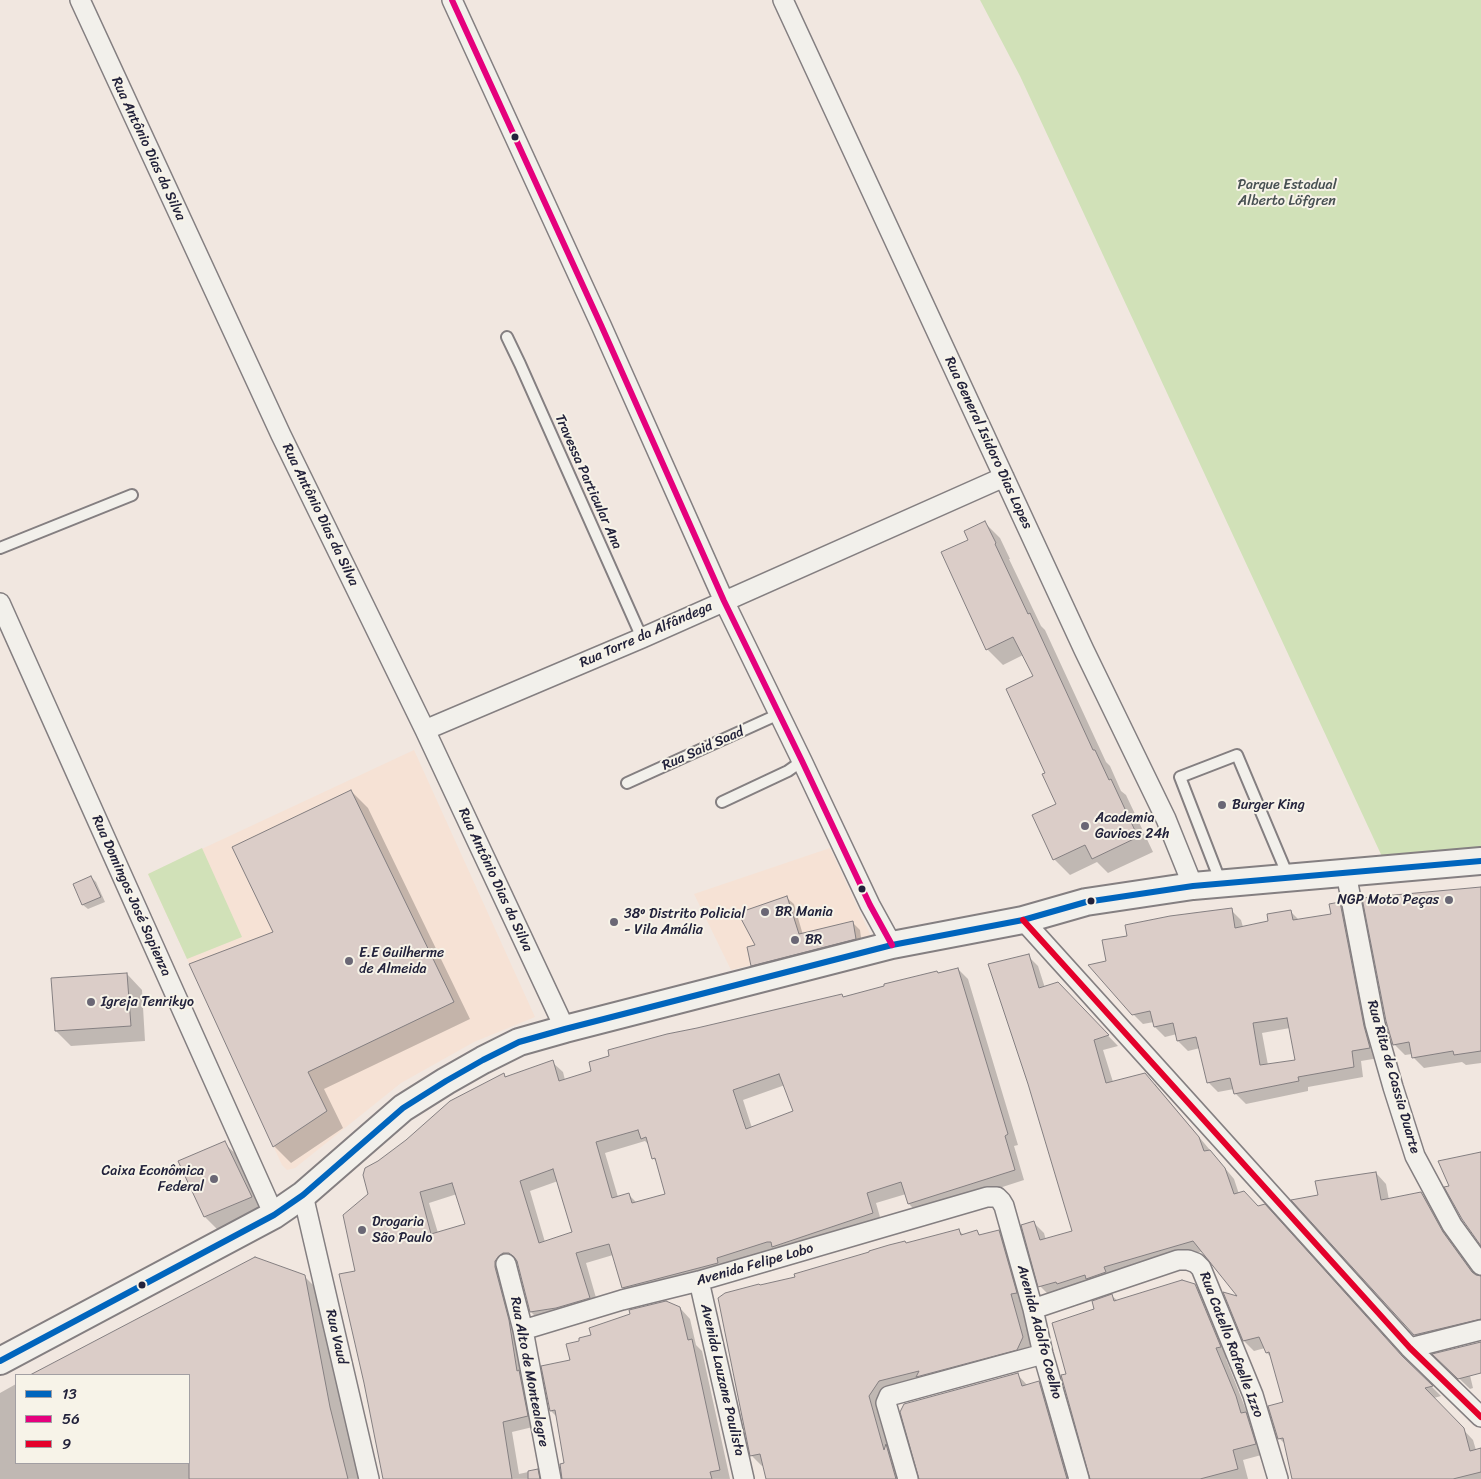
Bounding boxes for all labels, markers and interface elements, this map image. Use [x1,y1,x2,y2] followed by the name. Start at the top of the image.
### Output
[107,75,189,223] street label: Rua Antônio Dias da Silva
[510,132,520,142] unlabelled marker
[1237,177,1337,210] park label: Parque Estadual Alberto Löfgren
[941,354,1035,532] street label: Rua General Isidoro Dias Lopes
[551,412,625,552] street label: Travessa Particular Ana
[278,441,362,589] street label: Rua Antônio Dias da Silva
[577,598,715,672] street label: Rua Torre da Alfândega
[660,724,746,774] street label: Rua Said Saad
[1232,797,1305,813] place label: Burger King
[1216,799,1228,811] marker: Burger King
[454,806,536,954] street label: Rua Antônio Dias da Silva
[1095,810,1169,842] place label: Academia Gavioes 24h
[88,813,174,979] street label: Rua Domingos José Sapienza
[1079,820,1091,832] marker: Academia Gavioes 24h
[857,884,867,894] unlabelled marker
[1337,892,1439,908] place label: NGP Moto Peças
[1443,894,1455,906] marker: NGP Moto Peças
[1086,896,1096,906] unlabelled marker
[775,904,833,920] place label: BR Mania
[624,906,745,939] place label: 38º Distrito Policial - Vila Amália
[759,906,771,918] marker: BR Mania
[608,916,620,928] marker: 38º Distrito Policial - Vila Amália
[805,932,822,948] place label: BR
[789,934,801,946] marker: BR
[359,945,444,978] place label: E.E Guilherme de Almeida
[343,955,355,967] marker: E.E Guilherme de Almeida
[101,994,194,1010] place label: Igreja Tenrikyo
[85,996,97,1008] marker: Igreja Tenrikyo
[1363,998,1423,1156] street label: Rua Rita de Cassia Duarte
[101,1163,204,1196] place label: Caixa Econômica Federal
[208,1173,220,1185] marker: Caixa Econômica Federal
[372,1214,433,1246] place label: Drogaria São Paulo
[356,1224,368,1236] marker: Drogaria São Paulo
[694,1240,816,1290] street label: Avenida Felipe Lobo
[1013,1263,1065,1401] street label: Avenida Adolfo Coelho
[1195,1270,1267,1420] street label: Rua Catello Rafaelle Izzo
[137,1280,147,1290] unlabelled marker
[506,1296,552,1448] street label: Rua Alto de Montealegre
[696,1302,748,1458] street label: Avenida Lauzane Paulista
[322,1308,350,1366] street label: Rua Vaud
[15,1374,190,1464] legend
[62,1381,77,1407] text: 13
[62,1406,80,1432] text: 56
[62,1431,71,1457] text: 9

